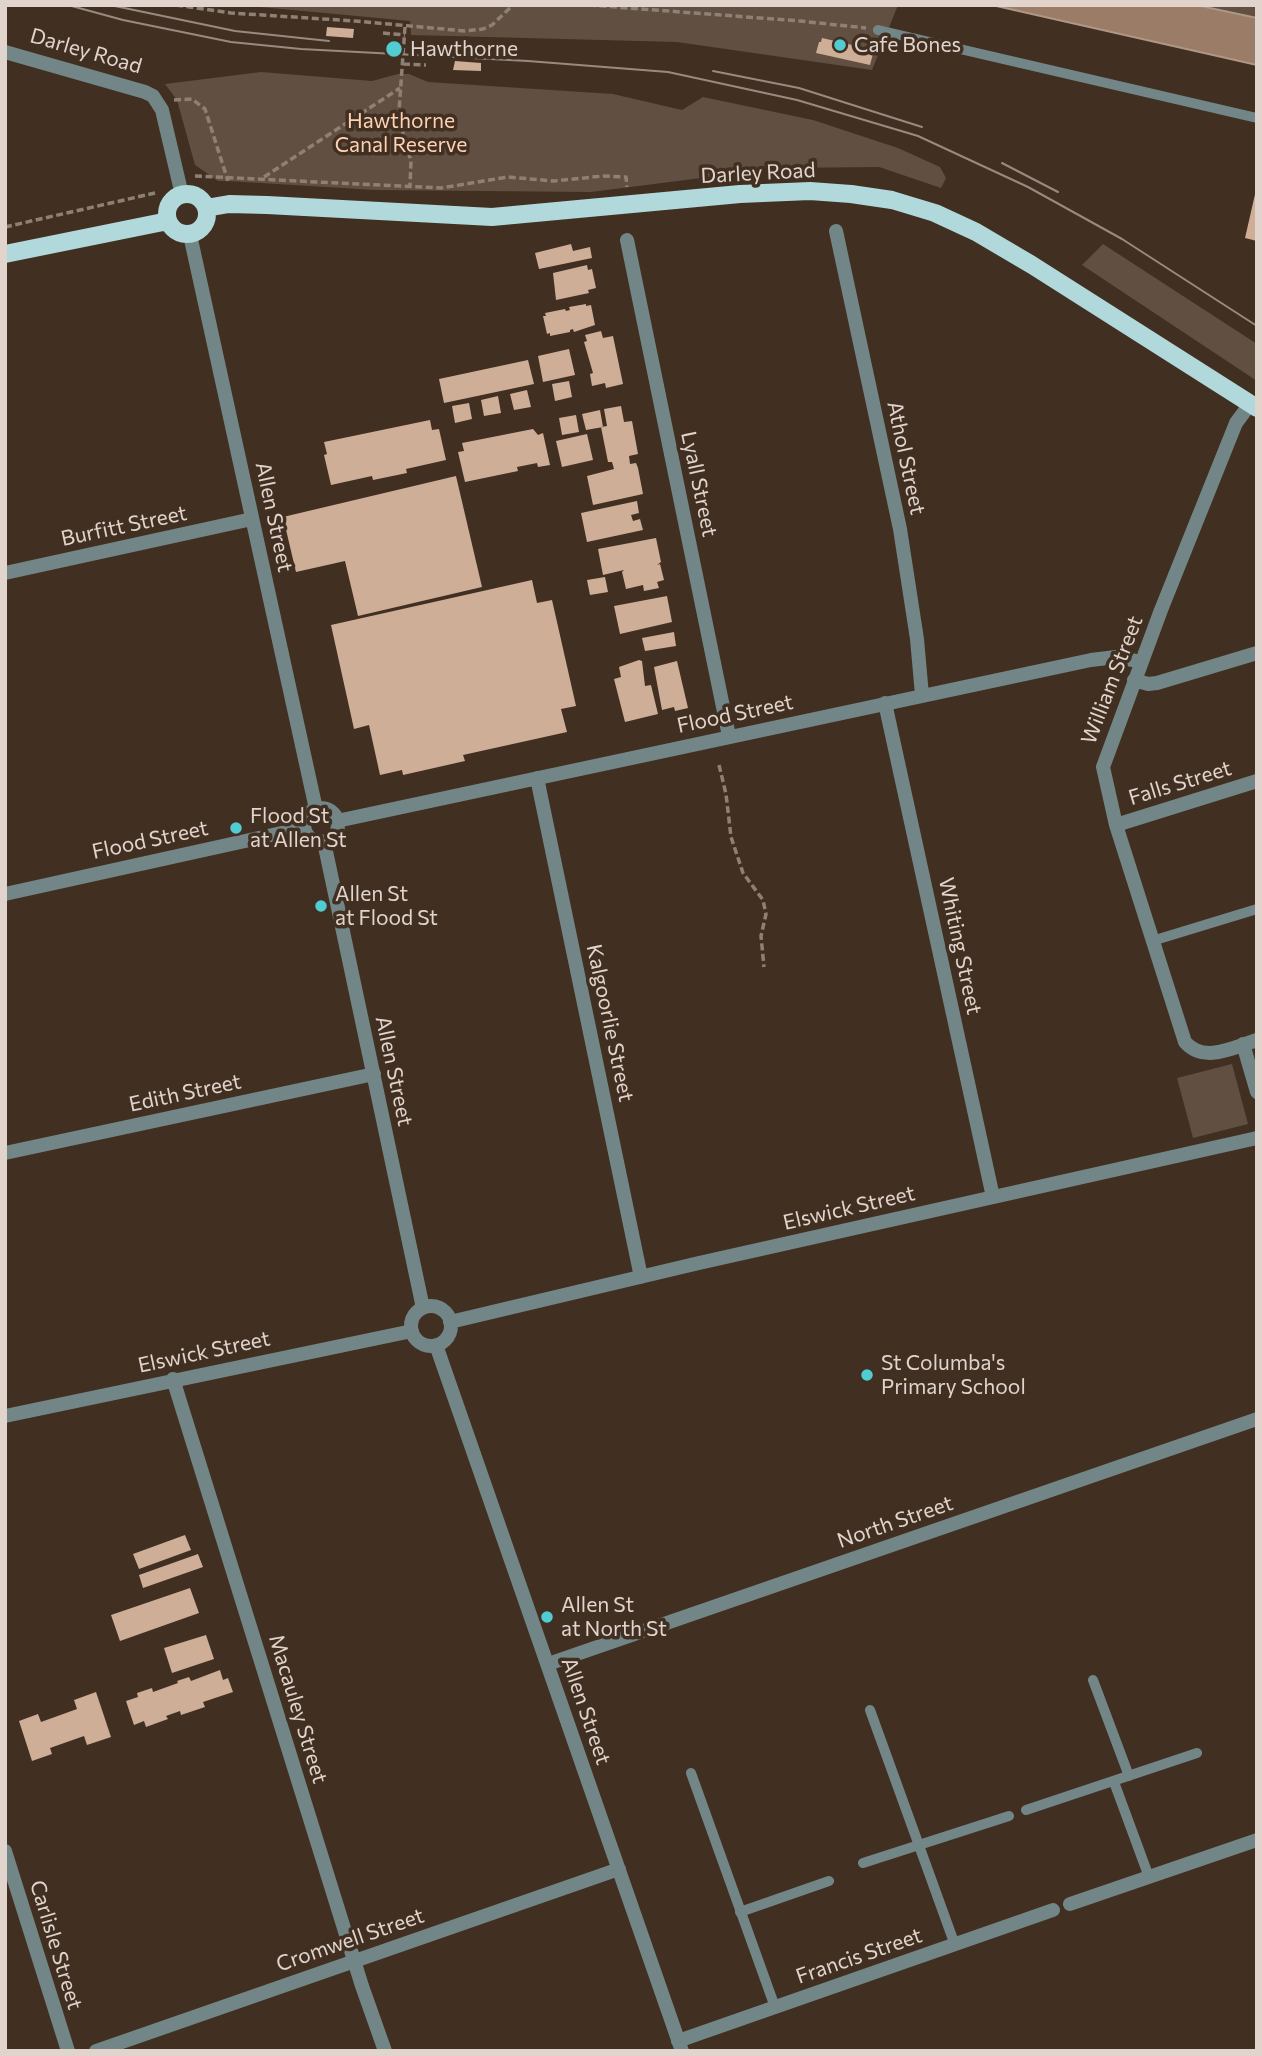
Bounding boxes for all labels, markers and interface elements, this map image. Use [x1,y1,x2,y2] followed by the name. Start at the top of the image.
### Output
[27,23,145,79] street label: Darley Road
[854,32,961,58] place label: Cafe Bones
[410,36,518,62] place label: Hawthorne
[832,37,848,53] marker: Cafe Bones
[384,39,404,59] marker: Hawthorne
[335,108,467,158] park label: Hawthorne Canal Reserve
[700,157,816,189] street label: Darley Road
[882,399,930,517] street label: Athol Street
[676,429,722,539] street label: Lyall Street
[250,460,298,574] street label: Allen Street
[59,500,189,552] street label: Burfitt Street
[1076,612,1148,748] street label: William Street
[675,689,795,739] street label: Flood Street
[1126,755,1234,811] street label: Falls Street
[250,803,347,853] place label: Flood St at Allen St
[90,815,210,865] street label: Flood Street
[228,820,244,836] marker: Flood St at Allen St
[933,875,987,1017] street label: Whiting Street
[335,881,438,931] place label: Allen St at Flood St
[313,898,329,914] marker: Allen St at Flood St
[581,942,639,1104] street label: Kalgoorlie Street
[370,1014,418,1128] street label: Allen Street
[127,1069,243,1117] street label: Edith Street
[781,1181,917,1235] street label: Elswick Street
[136,1326,272,1378] street label: Elswick Street
[881,1350,1026,1400] place label: St Columba's Primary School
[859,1367,875,1383] marker: St Columba's Primary School
[834,1490,956,1554] street label: North Street
[561,1592,667,1642] place label: Allen St at North St
[539,1609,555,1625] marker: Allen St at North St
[263,1632,333,1786] street label: Macauley Street
[556,1654,616,1768] street label: Allen Street
[24,1877,88,2013] street label: Carlisle Street
[273,1903,427,1977] street label: Cromwell Street
[793,1923,925,1989] street label: Francis Street

